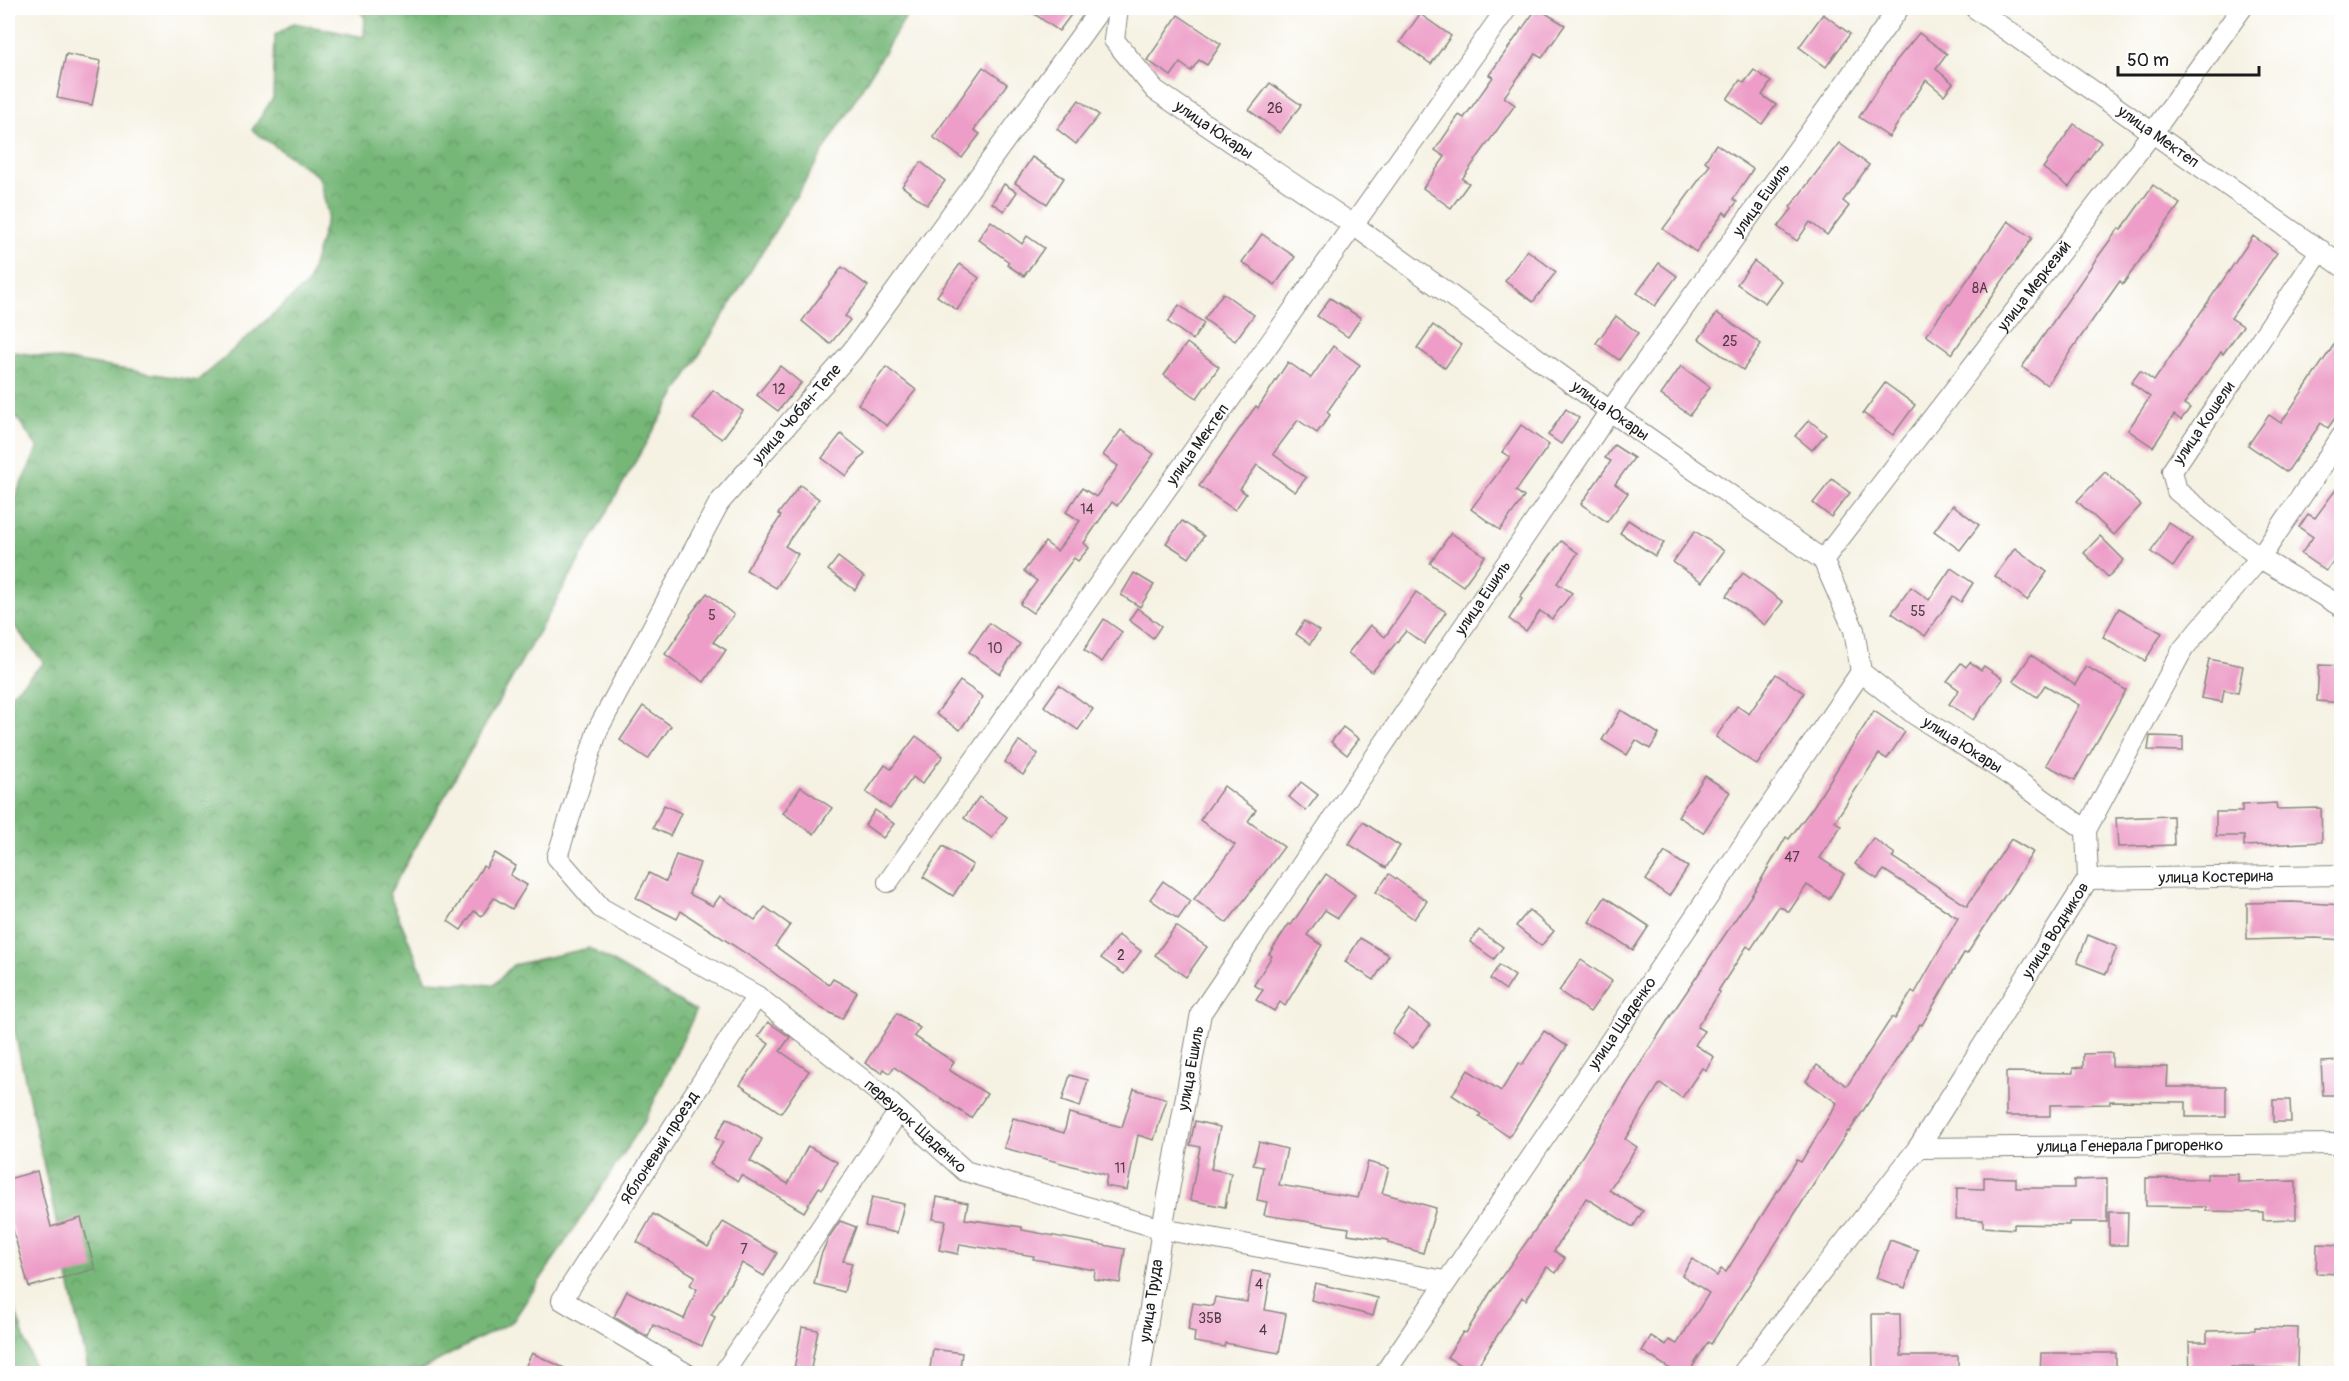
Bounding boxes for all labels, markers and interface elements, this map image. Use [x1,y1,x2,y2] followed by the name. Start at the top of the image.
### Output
[2118,39,2259,77] scale bar
[2127,49,2169,72] text: 50 m
[1170,96,1257,164] street label: улица Юкары
[1267,100,1283,117] house number: 26
[2113,101,2203,172] street label: улица Мектеп
[1728,159,1795,241] street label: улица Ешиль
[1992,237,2075,336] street label: улица Меркезий
[1972,280,1988,297] house number: 8А
[1722,333,1738,350] house number: 25
[748,360,846,469] street label: улица Чобан-Тепе
[1567,376,1653,445] street label: улица Юкары
[2168,378,2239,469] street label: улица Кошели
[772,381,786,398] house number: 12
[1162,400,1233,490] street label: улица Мектеп
[1080,501,1094,518] house number: 14
[1450,557,1515,640] street label: улица Ешиль
[1910,603,1926,620] house number: 55
[708,607,716,624] house number: 5
[987,640,1003,657] house number: 10
[1918,712,2006,778] street label: улица Юкары
[1784,849,1800,866] house number: 47
[2157,866,2274,888] street label: улица Костерина
[2017,878,2094,983] street label: улица Водников
[1117,947,1125,964] house number: 2
[1583,973,1661,1074] street label: улица Щаденко
[1173,1024,1208,1113] street label: улица Ешиль
[860,1075,971,1178] street label: переулок Щаденко
[616,1087,703,1208] street label: Яблоневый проезд
[2036,1135,2223,1157] street label: улица Генерала Григоренко
[1115,1160,1125,1177] house number: 11
[740,1241,748,1258] house number: 7
[1135,1258,1167,1345] street label: улица Труда
[1255,1276,1263,1293] house number: 4
[1198,1310,1222,1327] house number: 35В
[1259,1322,1267,1339] house number: 4

